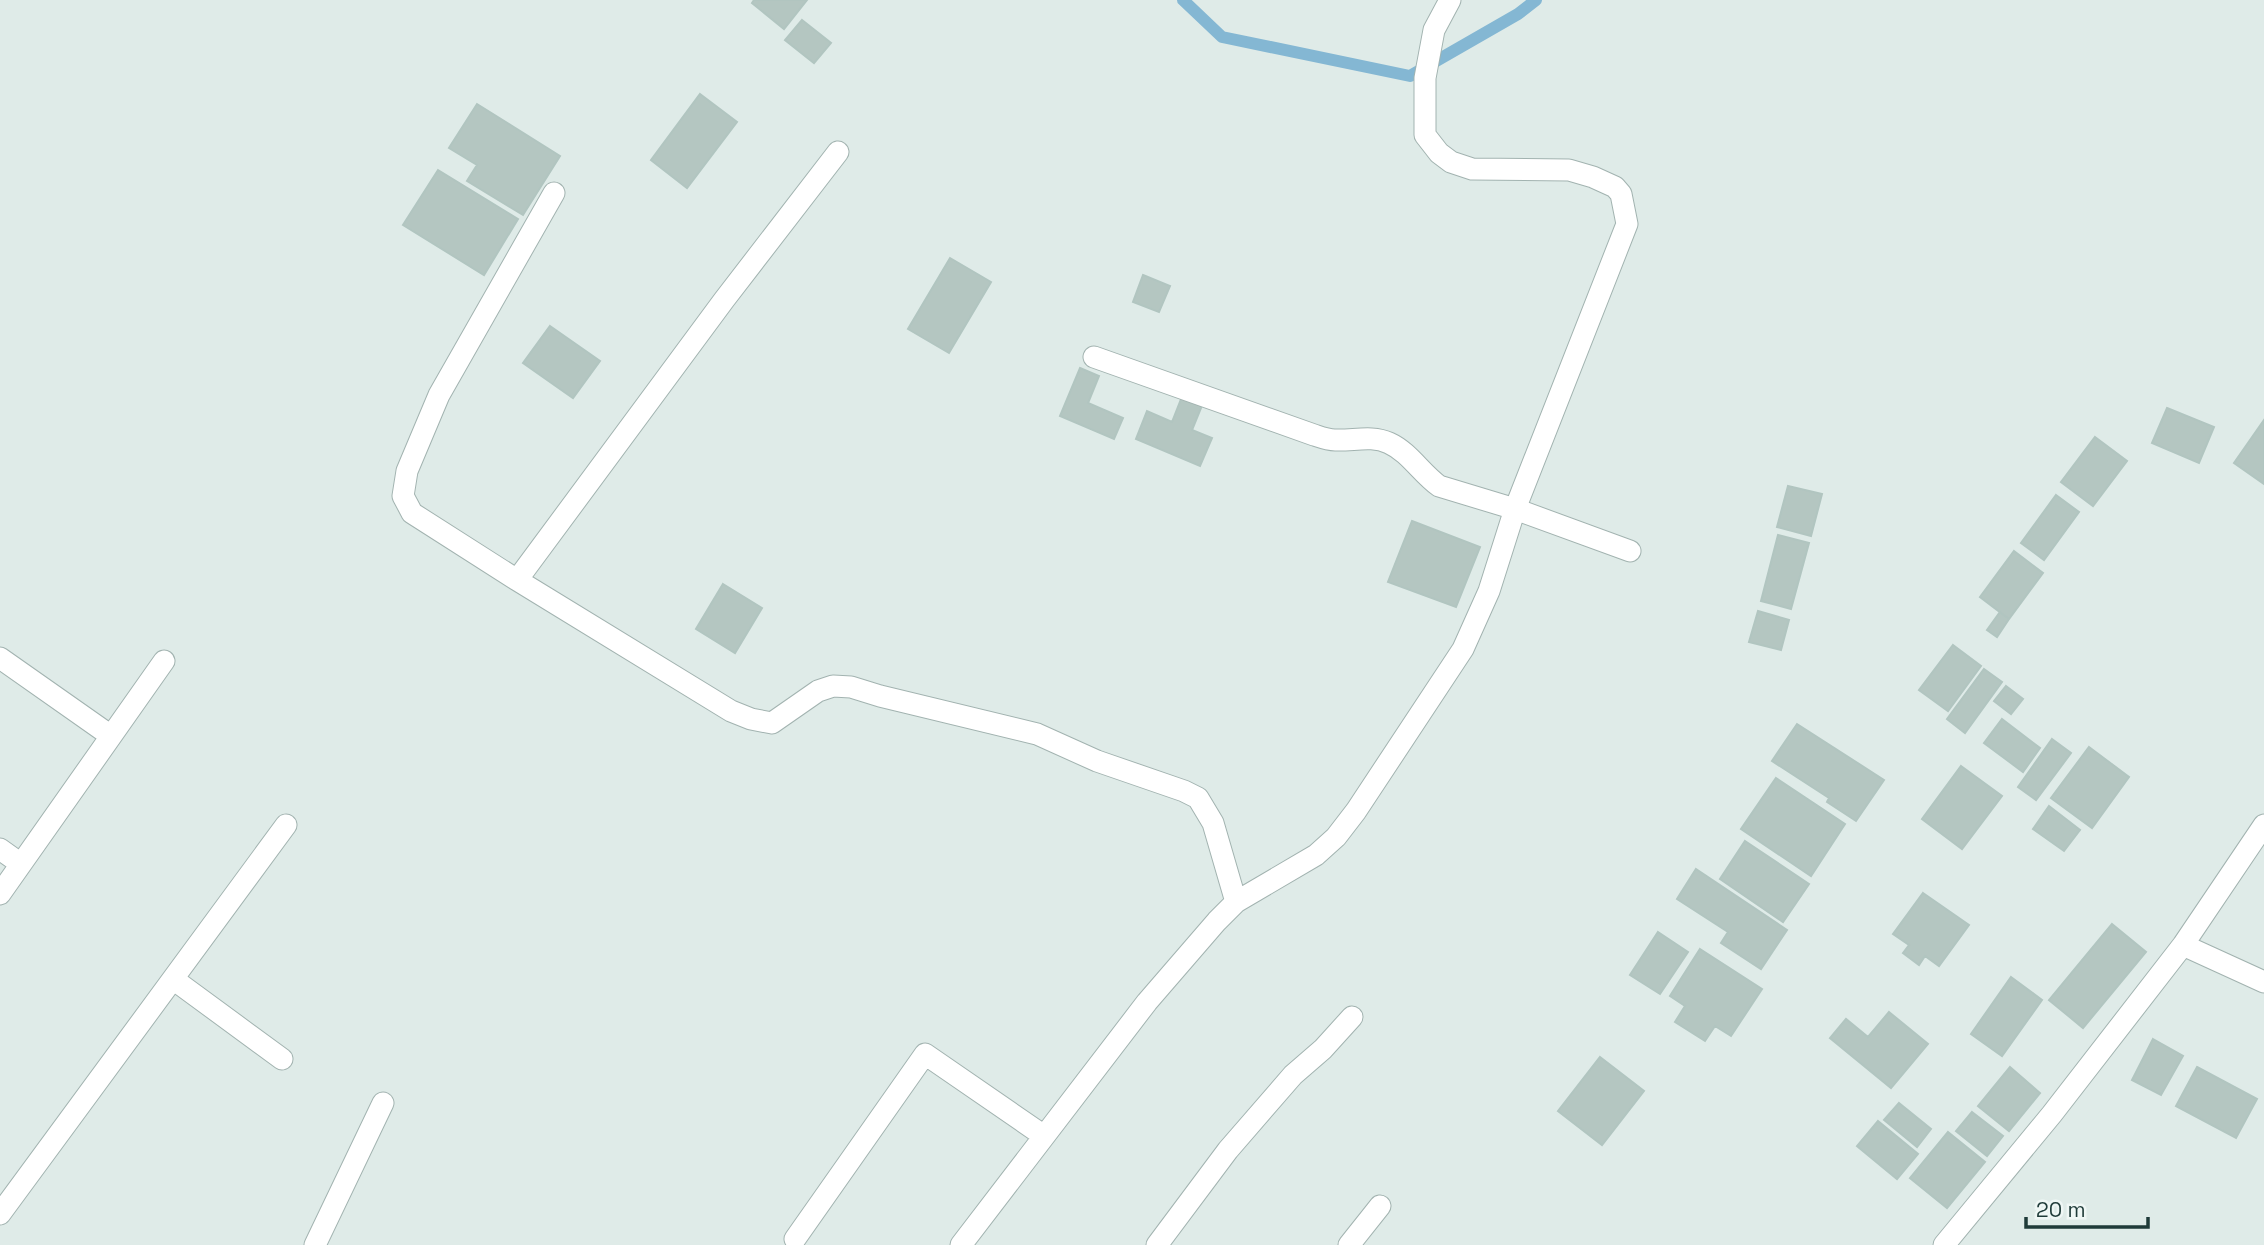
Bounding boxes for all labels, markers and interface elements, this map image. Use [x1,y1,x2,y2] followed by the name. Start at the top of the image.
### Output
[2026,1186,2148,1230] scale bar
[2036,1196,2086,1223] text: 20 m

